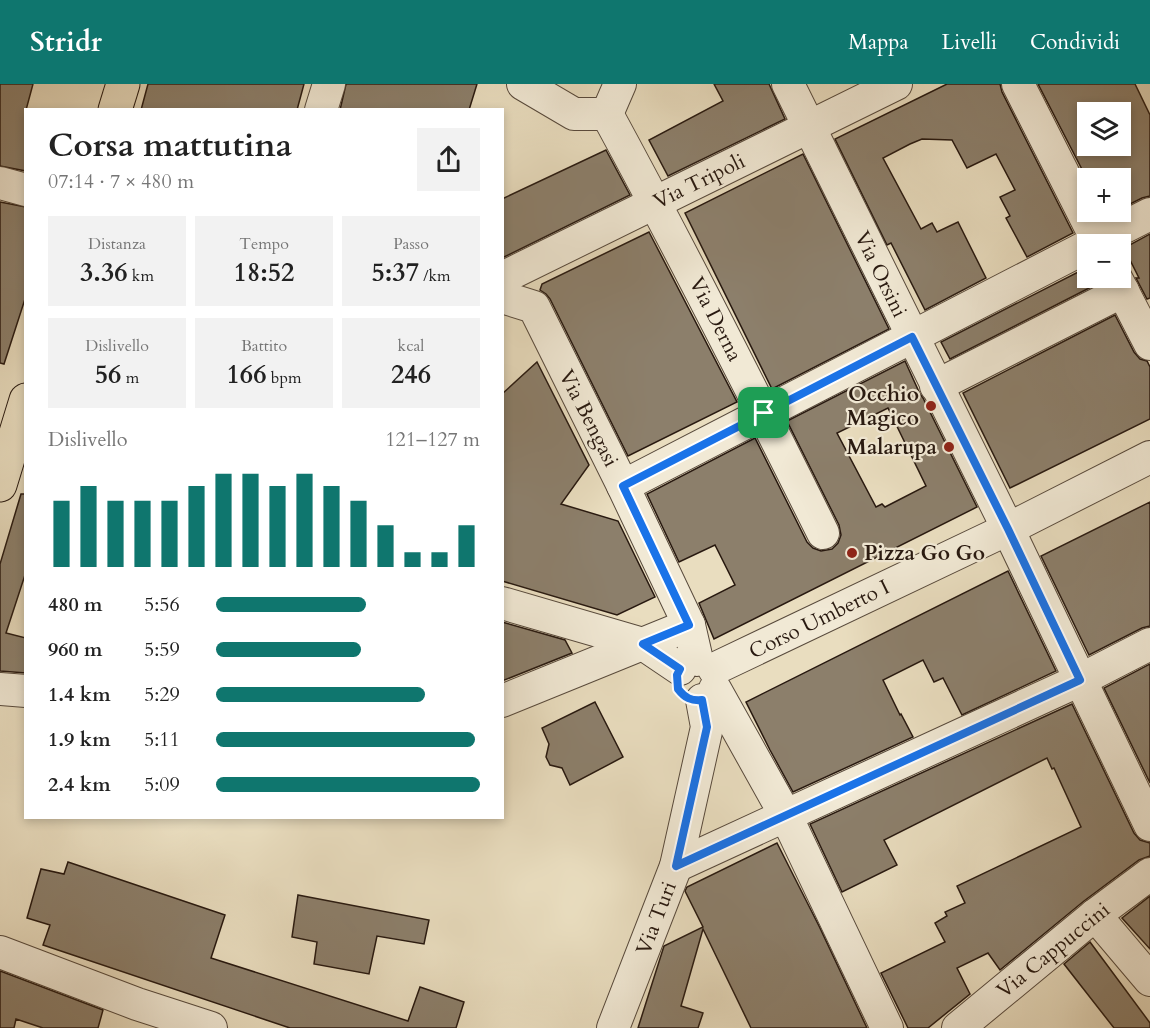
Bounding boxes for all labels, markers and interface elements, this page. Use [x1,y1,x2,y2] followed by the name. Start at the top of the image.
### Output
[30,23,102,61] text: Stridr
[848,28,909,57] text: Mappa
[942,28,997,57] text: Livelli
[1030,28,1120,57] text: Condividi
[1077,102,1131,288] map controls
[1077,102,1131,156] button: layers
[48,123,292,168] text: Corsa mattutina
[417,128,480,191] button: share
[648,147,750,216] street label: Via Tripoli
[48,168,194,195] text: 07:14 · 7 × 480 m
[1077,168,1131,222] button: +
[847,226,914,322] street label: Via Orsini
[88,233,146,255] text: Distanza
[239,233,289,255] text: Tempo
[393,233,429,255] text: Passo
[1077,234,1131,288] button: −
[80,255,128,290] text: 3.36
[234,255,294,290] text: 18:52
[371,255,419,290] text: 5:37
[128,265,154,287] text: km
[419,265,451,287] text: /km
[682,272,749,366] street label: Via Derna
[85,335,149,357] text: Dislivello
[241,335,287,357] text: Battito
[398,335,424,357] text: kcal
[95,357,121,392] text: 56
[227,357,267,392] text: 166
[391,357,431,392] text: 246
[552,365,625,472] street label: Via Bengasi
[121,367,139,389] text: m
[267,367,301,389] text: bpm
[847,380,919,433] place label: Occhio Magico
[738,387,789,438] pin
[747,396,780,429] icon: arrive
[924,399,938,413] marker: Occhio Magico
[48,426,127,453] text: Dislivello
[385,426,480,453] text: 121–127 m
[847,433,938,462] place label: Malarupa
[942,440,956,454] marker: Malarupa
[864,539,985,568] place label: Pizza Go Go
[845,546,859,560] marker: Pizza Go Go
[744,573,894,666] street label: Corso Umberto I
[48,591,103,618] text: 480 m
[144,591,180,618] text: 5:56
[48,636,103,663] text: 960 m
[144,636,180,663] text: 5:59
[48,681,111,708] text: 1.4 km
[144,681,180,708] text: 5:29
[48,726,111,753] text: 1.9 km
[144,726,180,753] text: 5:11
[48,771,111,798] text: 2.4 km
[144,771,180,798] text: 5:09
[629,877,684,959] street label: Via Turi
[991,896,1116,1005] street label: Via Cappuccini

